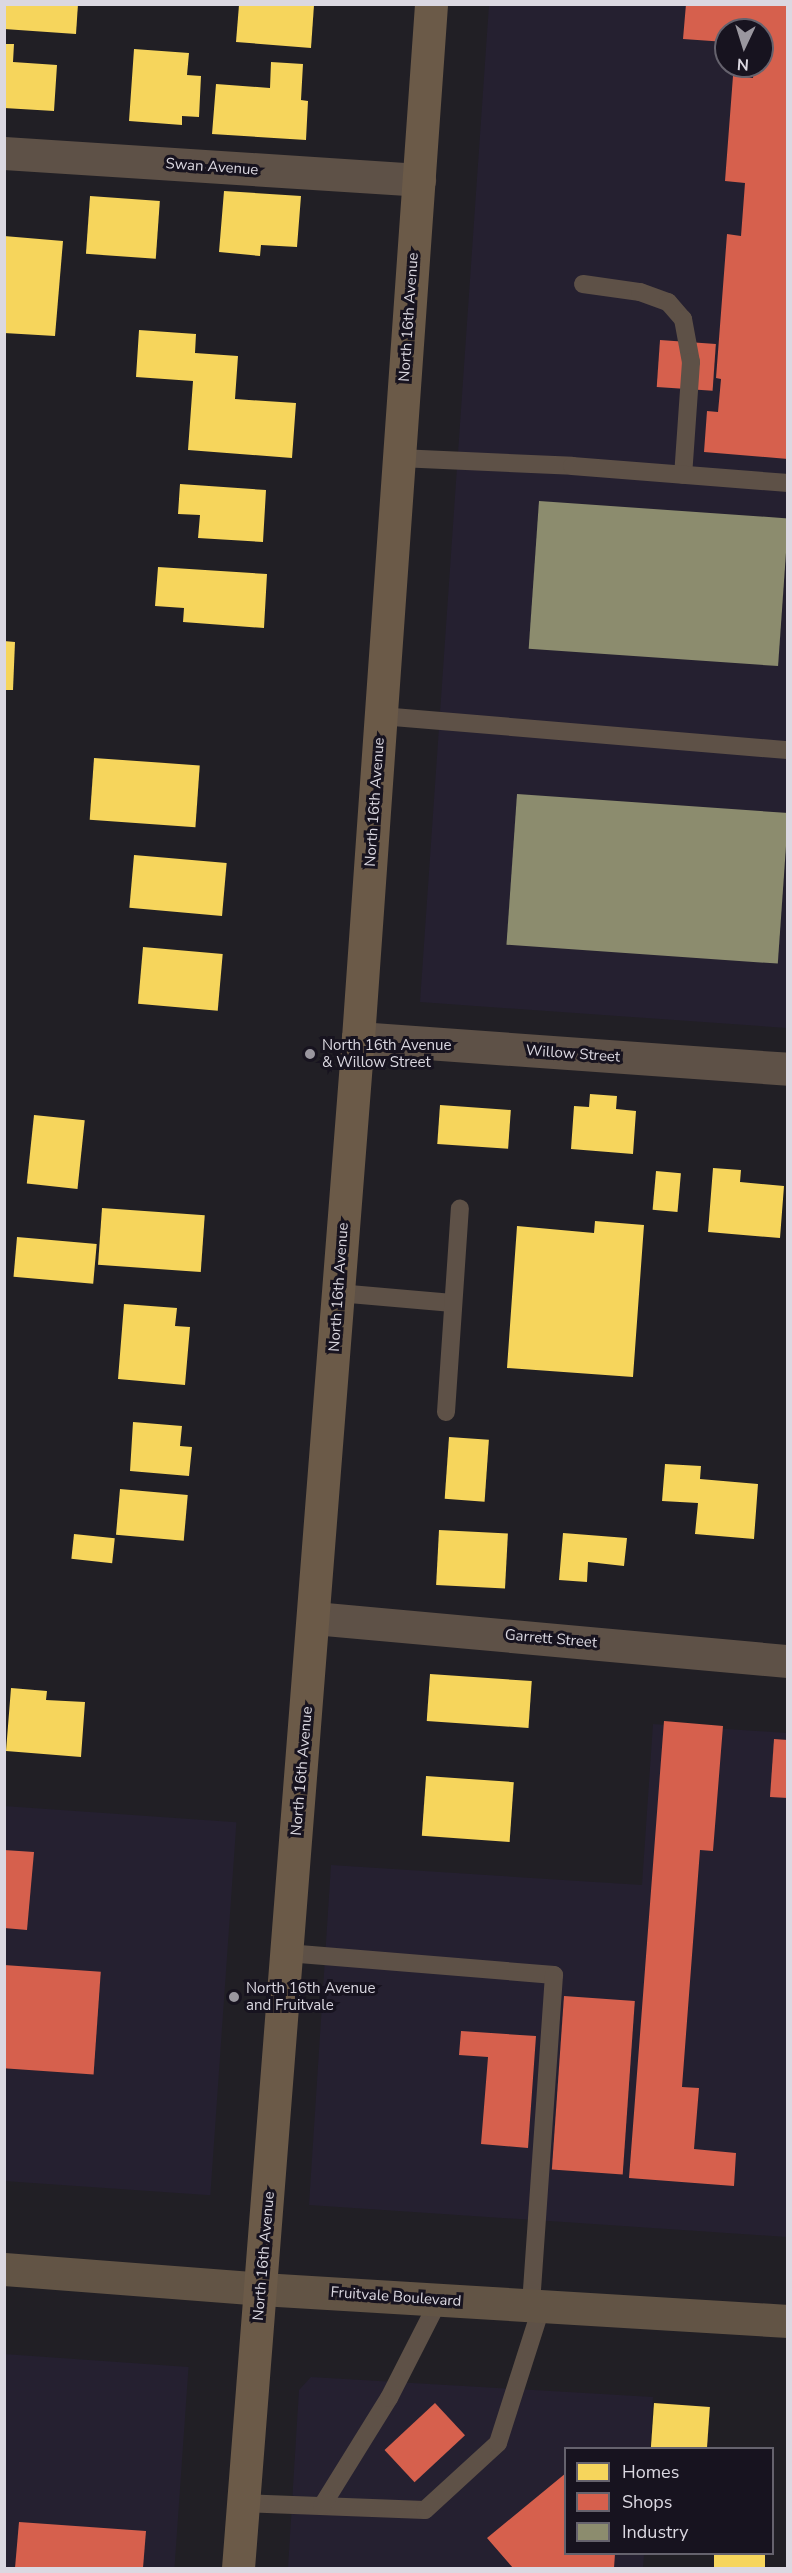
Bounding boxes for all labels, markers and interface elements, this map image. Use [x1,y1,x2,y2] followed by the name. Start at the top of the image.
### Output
[714,18,774,78] north arrow
[736,53,750,75] text: N
[165,155,259,179] street label: Swan Avenue
[396,252,422,382] street label: North 16th Avenue
[362,737,388,867] street label: North 16th Avenue
[322,1036,452,1071] place label: North 16th Avenue & Willow Street
[525,1042,621,1066] street label: Willow Street
[303,1047,317,1061] marker: North 16th Avenue & Willow Street
[326,1222,352,1352] street label: North 16th Avenue
[504,1626,598,1652] street label: Garrett Street
[287,1706,317,1836] street label: North 16th Avenue
[246,1979,376,2014] place label: North 16th Avenue and Fruitvale
[227,1990,241,2004] marker: North 16th Avenue and Fruitvale
[249,2191,279,2321] street label: North 16th Avenue
[330,2283,462,2311] street label: Fruitvale Boulevard
[564,2447,774,2555] legend
[622,2460,679,2484] text: Homes
[622,2490,672,2514] text: Shops
[622,2520,689,2544] text: Industry

